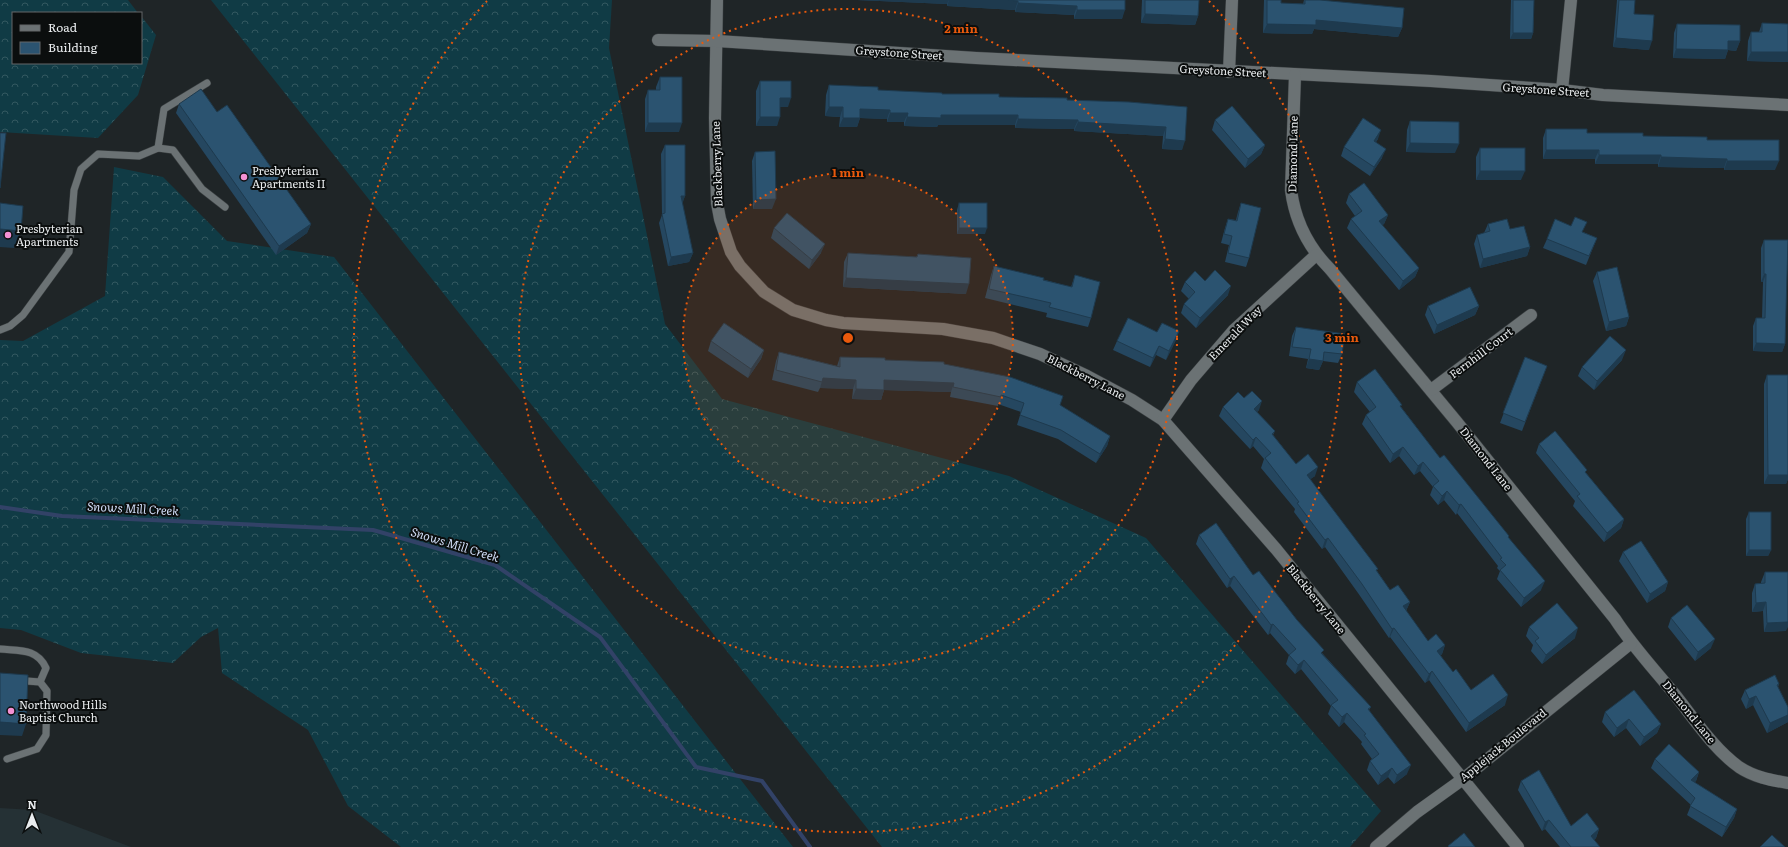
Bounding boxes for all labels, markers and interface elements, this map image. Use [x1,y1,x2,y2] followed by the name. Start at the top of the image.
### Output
[12,12,142,64] legend
[48,18,78,36] text: Road
[944,19,978,37] text: 2 min
[48,38,98,56] text: Building
[855,41,944,63] street label: Greystone Street
[1179,60,1268,80] street label: Greystone Street
[1502,78,1591,100] street label: Greystone Street
[1283,115,1301,192] street label: Diamond Lane
[706,121,725,207] street label: Blackberry Lane
[252,162,325,191] place label: Presbyterian Apartments II
[832,163,865,181] text: 1 min
[239,172,249,182] marker: Presbyterian Apartments II
[16,220,83,249] place label: Presbyterian Apartments
[3,230,13,240] marker: Presbyterian Apartments
[1204,301,1265,363] street label: Emerald Way
[1445,323,1516,381] street label: Fernhill Court
[1325,328,1360,346] text: 3 min
[841,331,855,345] centre of rings
[1045,349,1129,403] street label: Blackberry Lane
[1457,423,1517,494] street label: Diamond Lane
[87,497,180,519] water label: Snows Mill Creek
[409,522,502,566] water label: Snows Mill Creek
[1284,560,1350,637] street label: Blackberry Lane
[1659,677,1720,746] street label: Diamond Lane
[19,696,107,725] place label: Northwood Hills Baptist Church
[1456,704,1549,784] street label: Applejack Boulevard
[6,706,16,716] marker: Northwood Hills Baptist Church
[12,795,52,835] north arrow
[27,796,37,812] text: N

